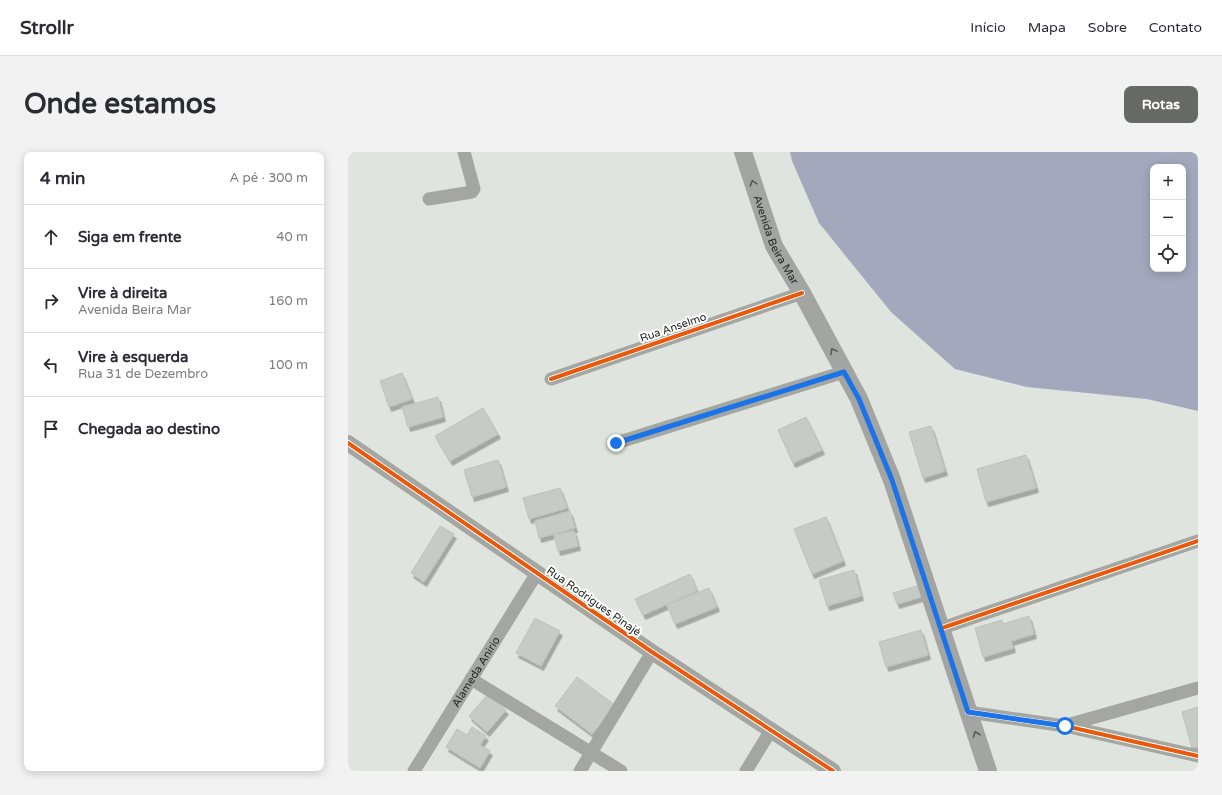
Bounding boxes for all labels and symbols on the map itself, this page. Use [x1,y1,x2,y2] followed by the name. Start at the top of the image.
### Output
[749,180,758,187] one-way arrow
[751,194,802,287] street label: Avenida Beira Mar
[638,310,708,345] street label: Rua Anselmo
[830,348,837,355] one-way arrow
[607,434,625,452] route end
[544,564,643,639] street label: Rua Rodrigues Pinajé
[449,634,503,710] street label: Alameda Anirio
[1056,717,1074,735] route start
[972,731,981,738] one-way arrow

